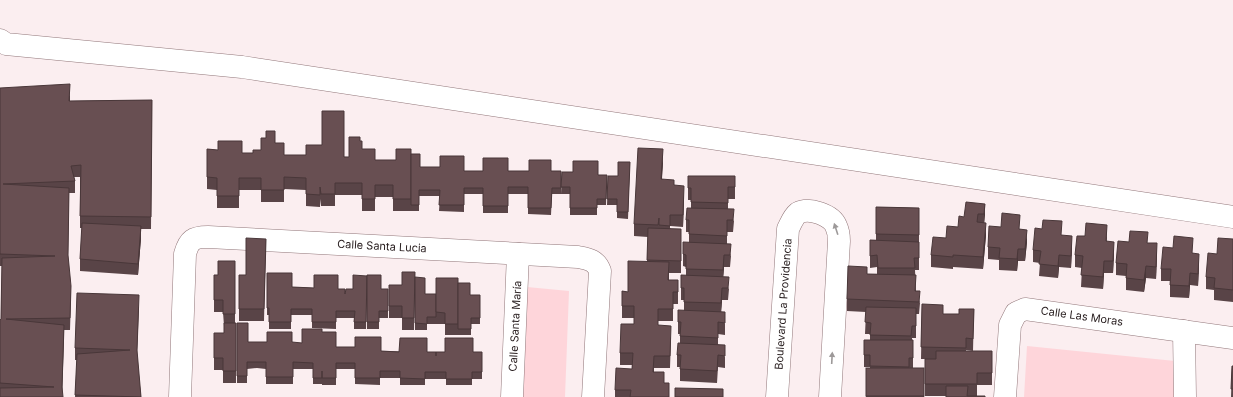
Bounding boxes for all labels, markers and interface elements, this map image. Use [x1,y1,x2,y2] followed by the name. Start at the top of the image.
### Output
[833,222,839,234] one-way arrow
[337,237,427,255] street label: Calle Santa Lucia
[771,238,795,370] street label: Boulevard La Providencia
[506,280,524,372] street label: Calle Santa María
[1040,303,1124,329] street label: Calle Las Moras
[829,352,836,364] one-way arrow

